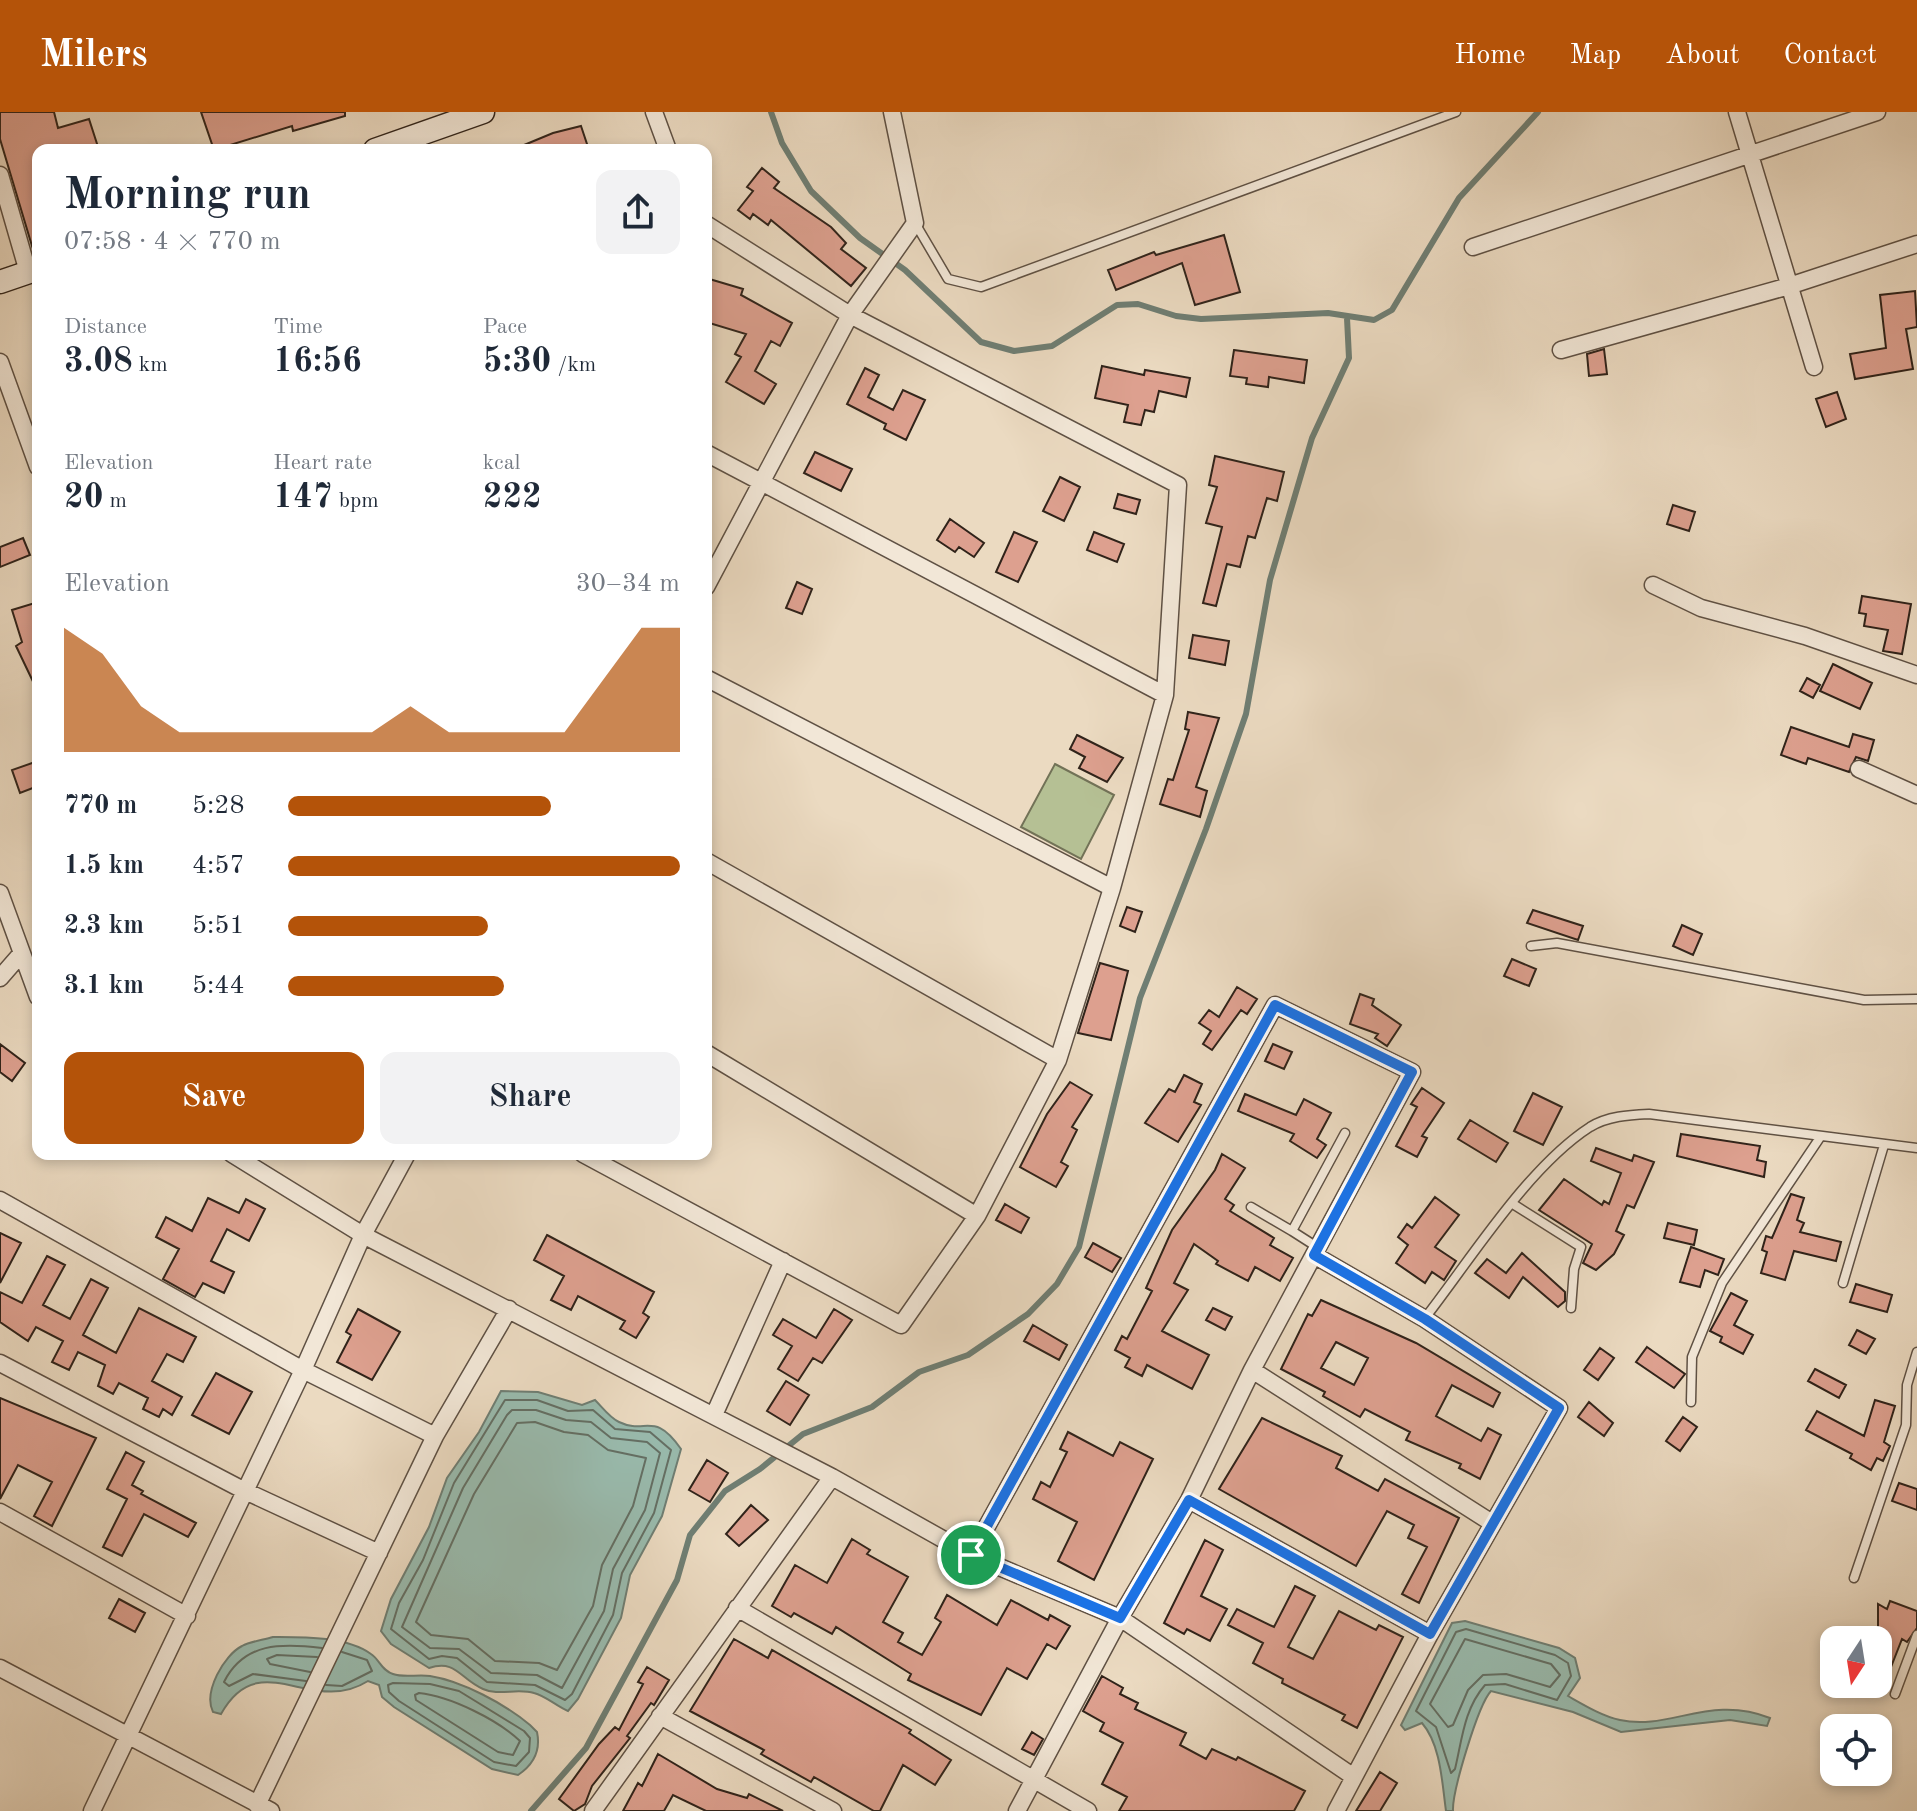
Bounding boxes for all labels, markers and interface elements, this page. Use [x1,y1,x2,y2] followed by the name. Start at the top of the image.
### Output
[40,37,148,75] text: Milers
[1454,42,1525,70] text: Home
[1569,42,1621,70] text: Map
[1665,42,1740,70] text: About
[1784,42,1877,70] text: Contact
[596,170,680,254] button: share
[64,174,311,218] text: Morning run
[64,229,281,255] text: 07:58 · 4 × 770 m
[64,316,147,338] text: Distance
[273,316,323,338] text: Time
[483,316,527,338] text: Pace
[64,345,133,379] text: 3.08
[273,345,362,379] text: 16:56
[483,345,551,379] text: 5:30
[133,354,168,376] text: km
[551,354,596,376] text: /km
[64,452,154,474] text: Elevation
[273,452,372,474] text: Heart rate
[483,452,521,474] text: kcal
[64,481,103,515] text: 20
[273,481,333,515] text: 147
[483,481,542,515] text: 222
[103,490,127,512] text: m
[333,490,379,512] text: bpm
[64,571,170,597] text: Elevation
[576,571,680,597] text: 30–34 m
[64,793,137,819] text: 770 m
[192,793,245,819] text: 5:28
[64,853,144,879] text: 1.5 km
[192,853,245,879] text: 4:57
[64,913,144,939] text: 2.3 km
[192,913,245,939] text: 5:51
[64,973,144,999] text: 3.1 km
[192,973,245,999] text: 5:44
[64,1052,364,1144] button: Save
[380,1052,680,1144] button: Share
[937,1521,1005,1589] pin
[949,1533,993,1577] icon: arrive
[1820,1626,1892,1698] north arrow
[1820,1626,1892,1786] map controls
[1820,1714,1892,1786] button: locate

